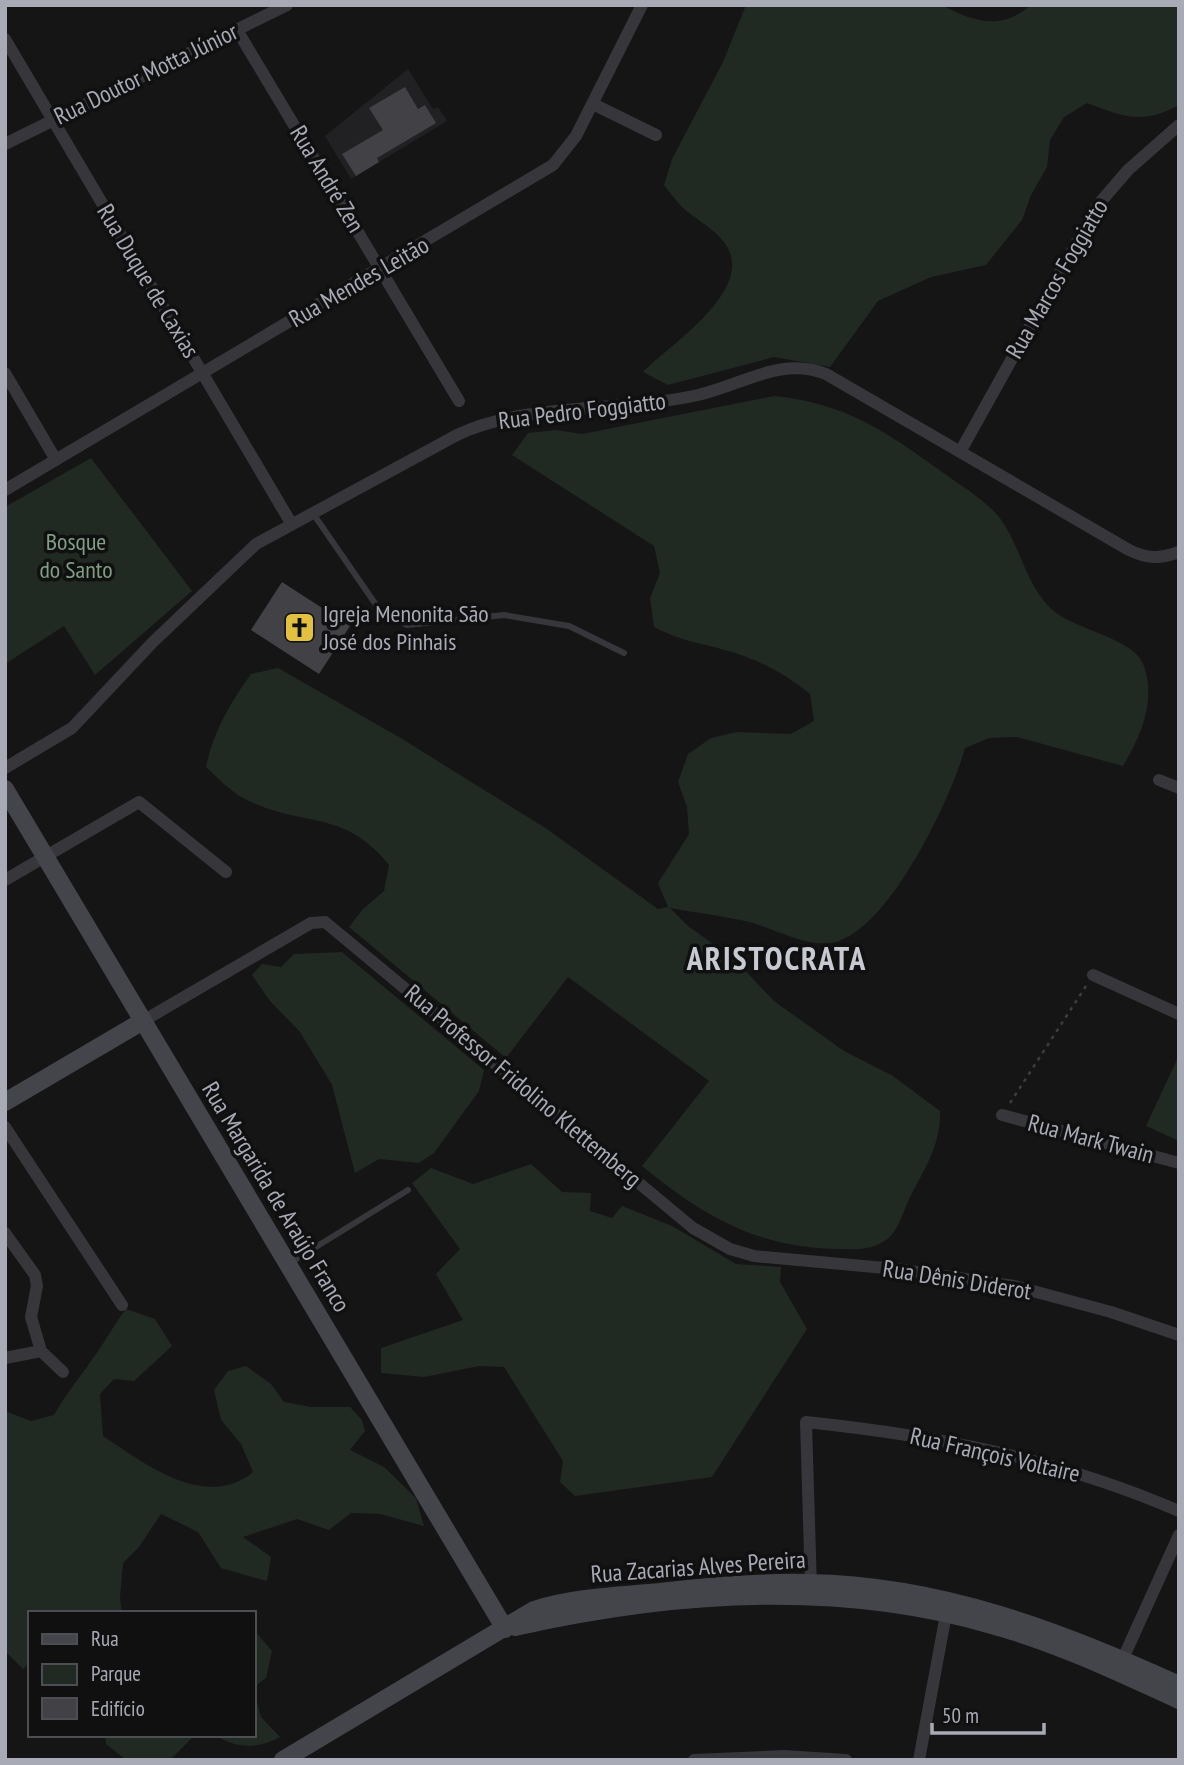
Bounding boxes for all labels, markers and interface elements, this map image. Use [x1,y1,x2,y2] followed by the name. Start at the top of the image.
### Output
[49,15,243,132] street label: Rua Doutor Motta Júnior
[283,120,371,238] street label: Rua André Zen
[998,193,1115,364] street label: Rua Marcos Foggiatto
[90,198,206,363] street label: Rua Duque de Caxias
[283,229,434,334] street label: Rua Mendes Leitão
[497,385,667,436] street label: Rua Pedro Foggiatto
[39,526,113,585] park label: Bosque do Santo
[322,598,489,657] place label: Igreja Menonita São José dos Pinhais
[283,611,317,645] church icon: Igreja Menonita São José dos Pinhais
[686,937,867,979] district label: ARISTOCRATA
[398,977,648,1194] street label: Rua Professor Fridolino Klettemberg
[195,1076,358,1318] street label: Rua Margarida de Araújo Franco
[1025,1107,1157,1170] street label: Rua Mark Twain
[881,1252,1034,1307] street label: Rua Dênis Diderot
[907,1420,1083,1489] street label: Rua François Voltaire
[589,1544,806,1589] street label: Rua Zacarias Alves Pereira
[28,1611,256,1737] legend
[91,1625,119,1652] text: Rua
[91,1660,141,1687] text: Parque
[932,1692,1044,1736] scale bar
[91,1695,145,1722] text: Edifício
[942,1702,979,1729] text: 50 m

